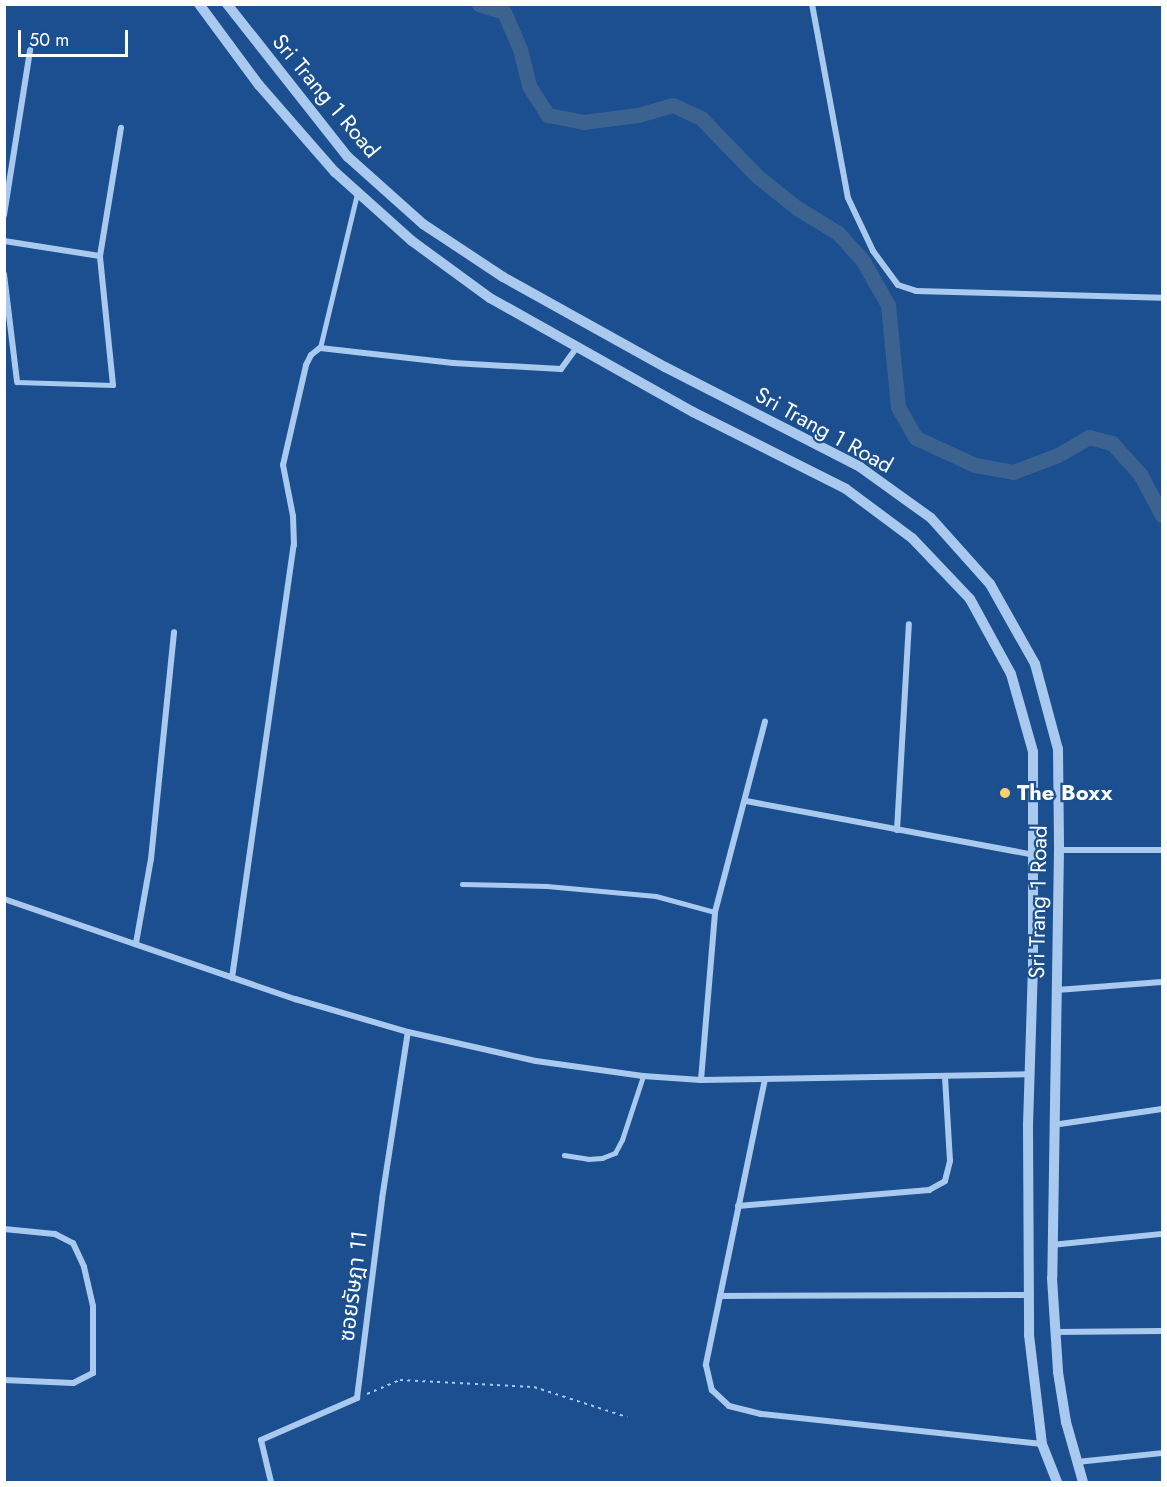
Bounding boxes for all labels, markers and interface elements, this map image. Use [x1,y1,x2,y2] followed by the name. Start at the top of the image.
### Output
[21,18,130,56] scale bar
[29,27,69,53] text: 50 m
[267,29,385,163] street label: Sri Trang 1 Road
[751,381,897,479] street label: Sri Trang 1 Road
[1017,780,1112,806] place label: The Boxx
[998,786,1012,800] marker: The Boxx
[1023,825,1053,979] street label: Sri Trang 1 Road
[333,1229,373,1343] street label: ซอยรัษฎา 11

